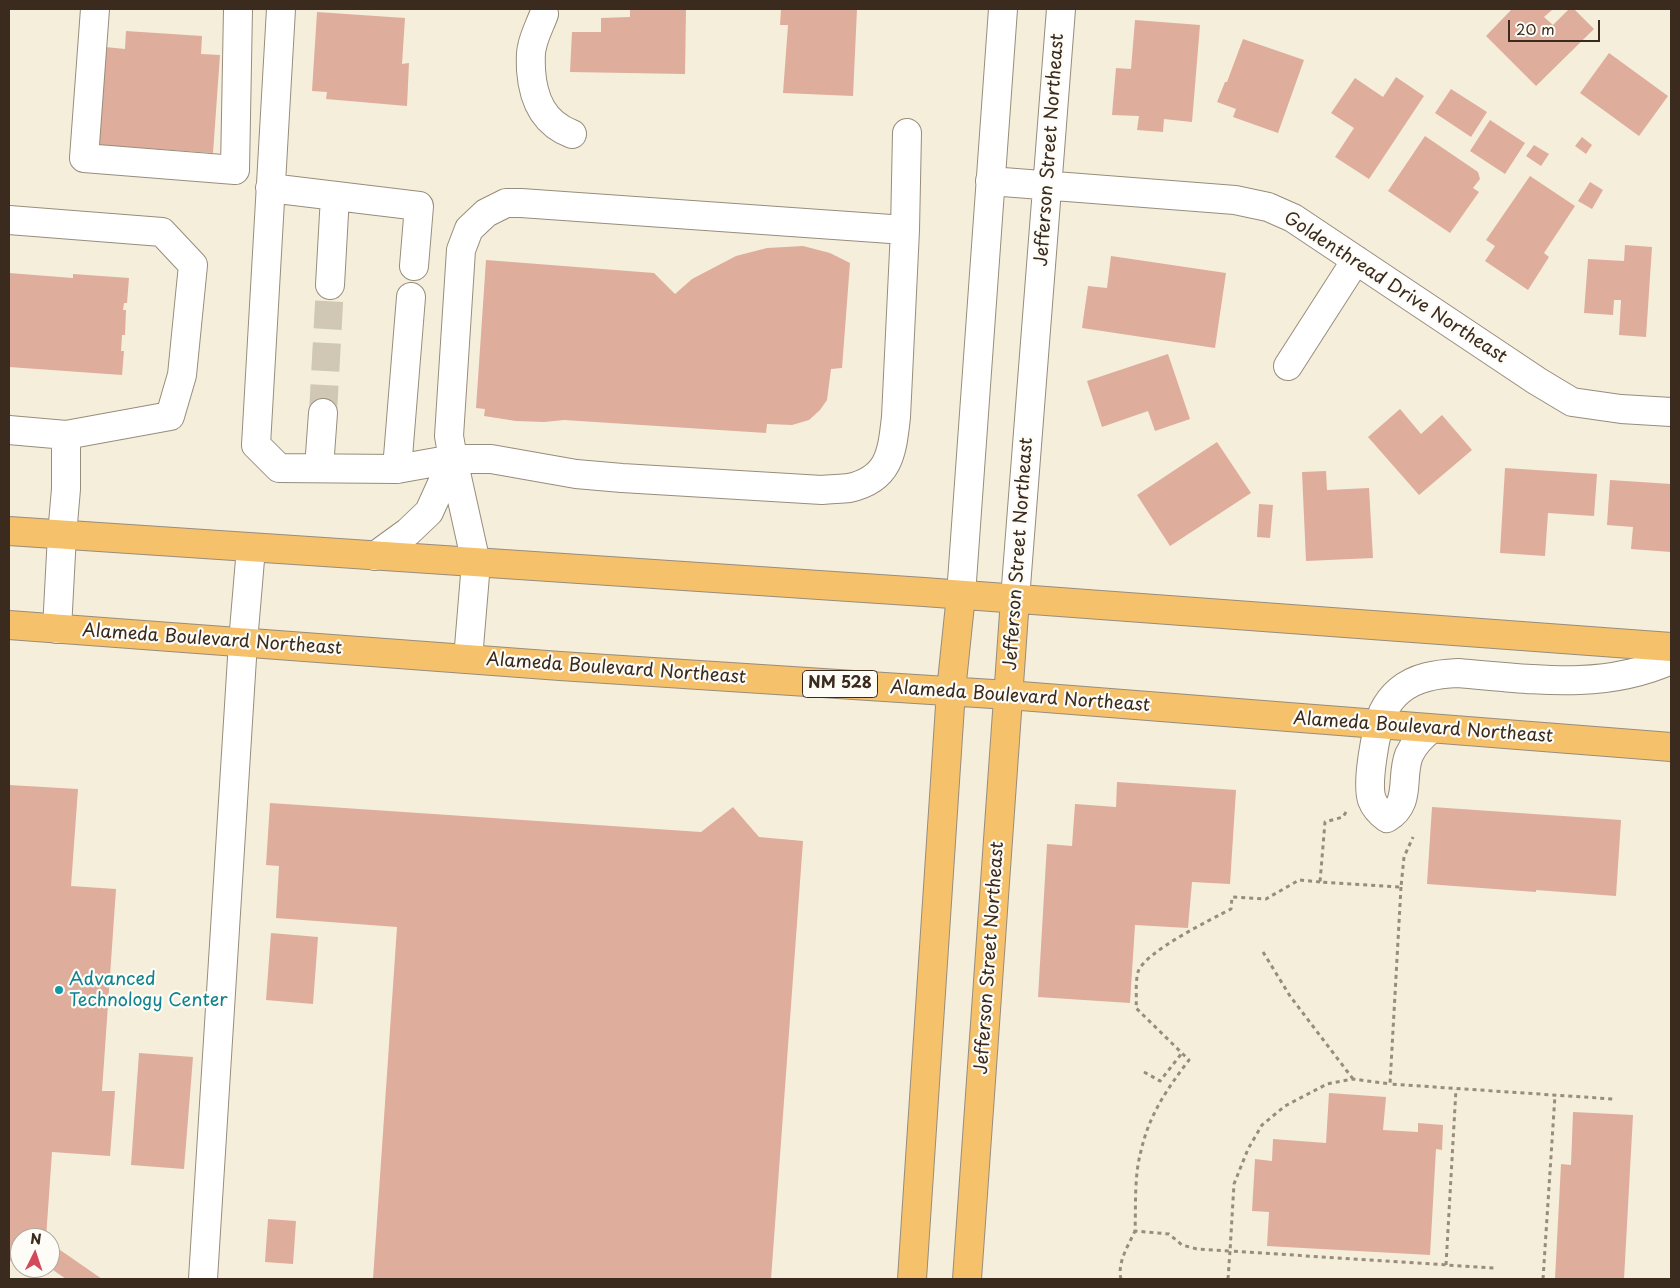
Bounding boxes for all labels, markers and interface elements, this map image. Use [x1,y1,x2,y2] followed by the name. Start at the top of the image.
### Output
[1510,10,1602,42] scale bar
[1516,17,1555,40] text: 20 m
[1031,33,1069,267] street label: Jefferson Street Northeast
[1279,208,1511,368] street label: Goldenthread Drive Northeast
[1000,437,1038,671] street label: Jefferson Street Northeast
[81,620,343,660] street label: Alameda Boulevard Northeast
[485,649,747,689] street label: Alameda Boulevard Northeast
[802,671,878,698] road number: NM 528
[889,677,1151,717] street label: Alameda Boulevard Northeast
[1292,708,1554,748] street label: Alameda Boulevard Northeast
[971,841,1009,1075] street label: Jefferson Street Northeast
[69,969,228,1012] place label: Advanced Technology Center
[53,984,65,996] marker: Advanced Technology Center
[10,1228,60,1278] north arrow
[30,1228,42,1249] text: N

